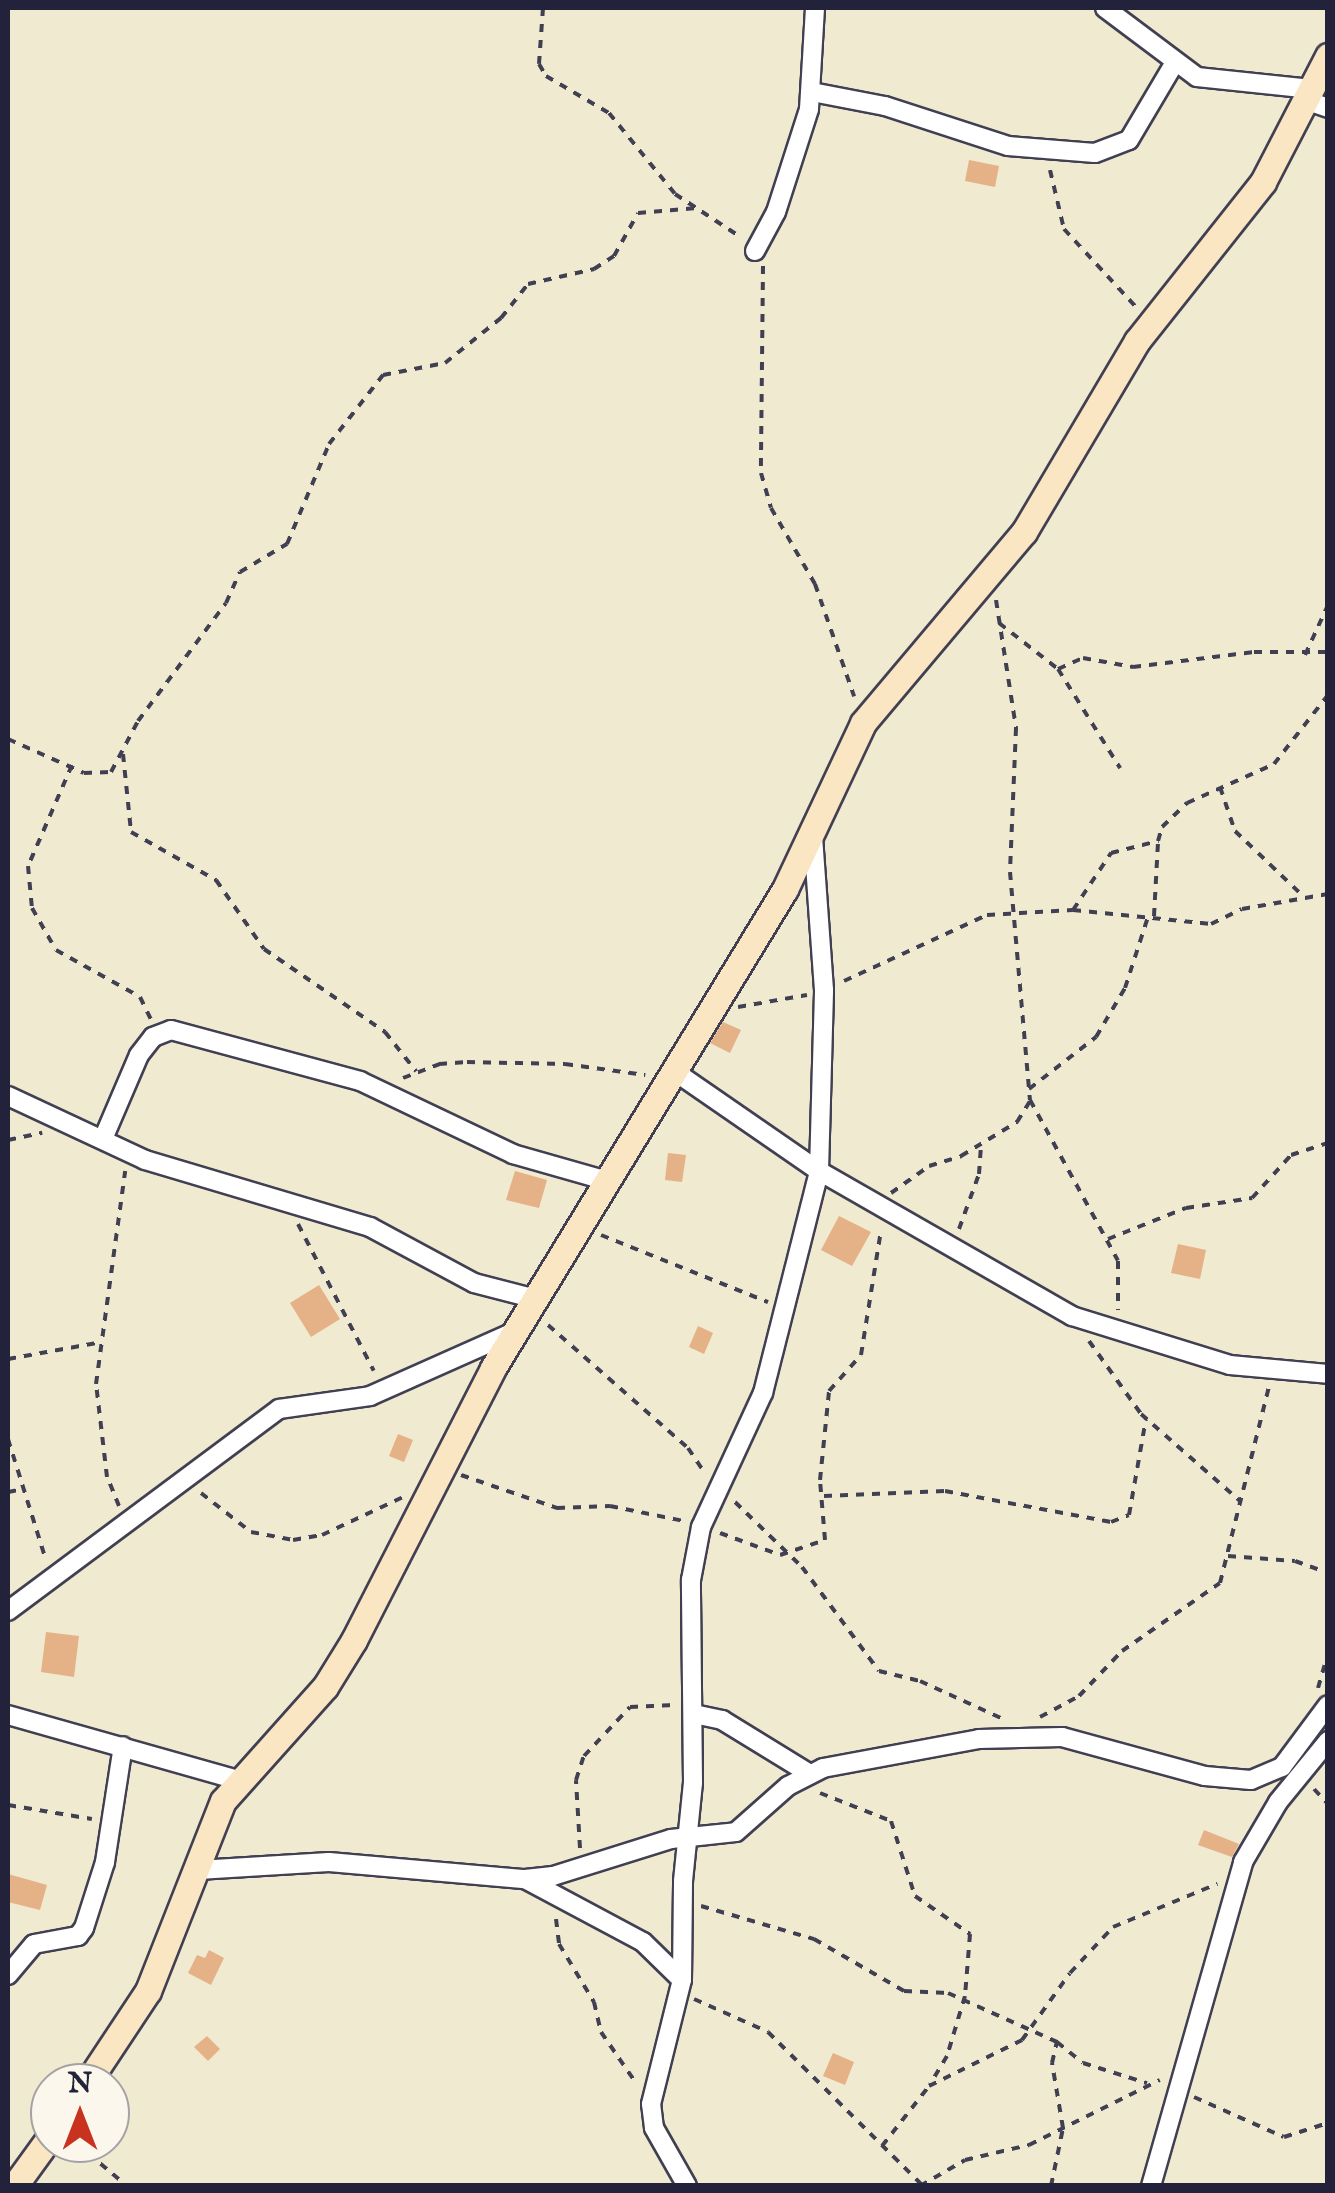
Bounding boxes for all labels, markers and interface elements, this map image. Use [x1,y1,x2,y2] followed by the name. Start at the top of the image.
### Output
[30,2063,130,2163] north arrow
[68,2067,92,2102] text: N

